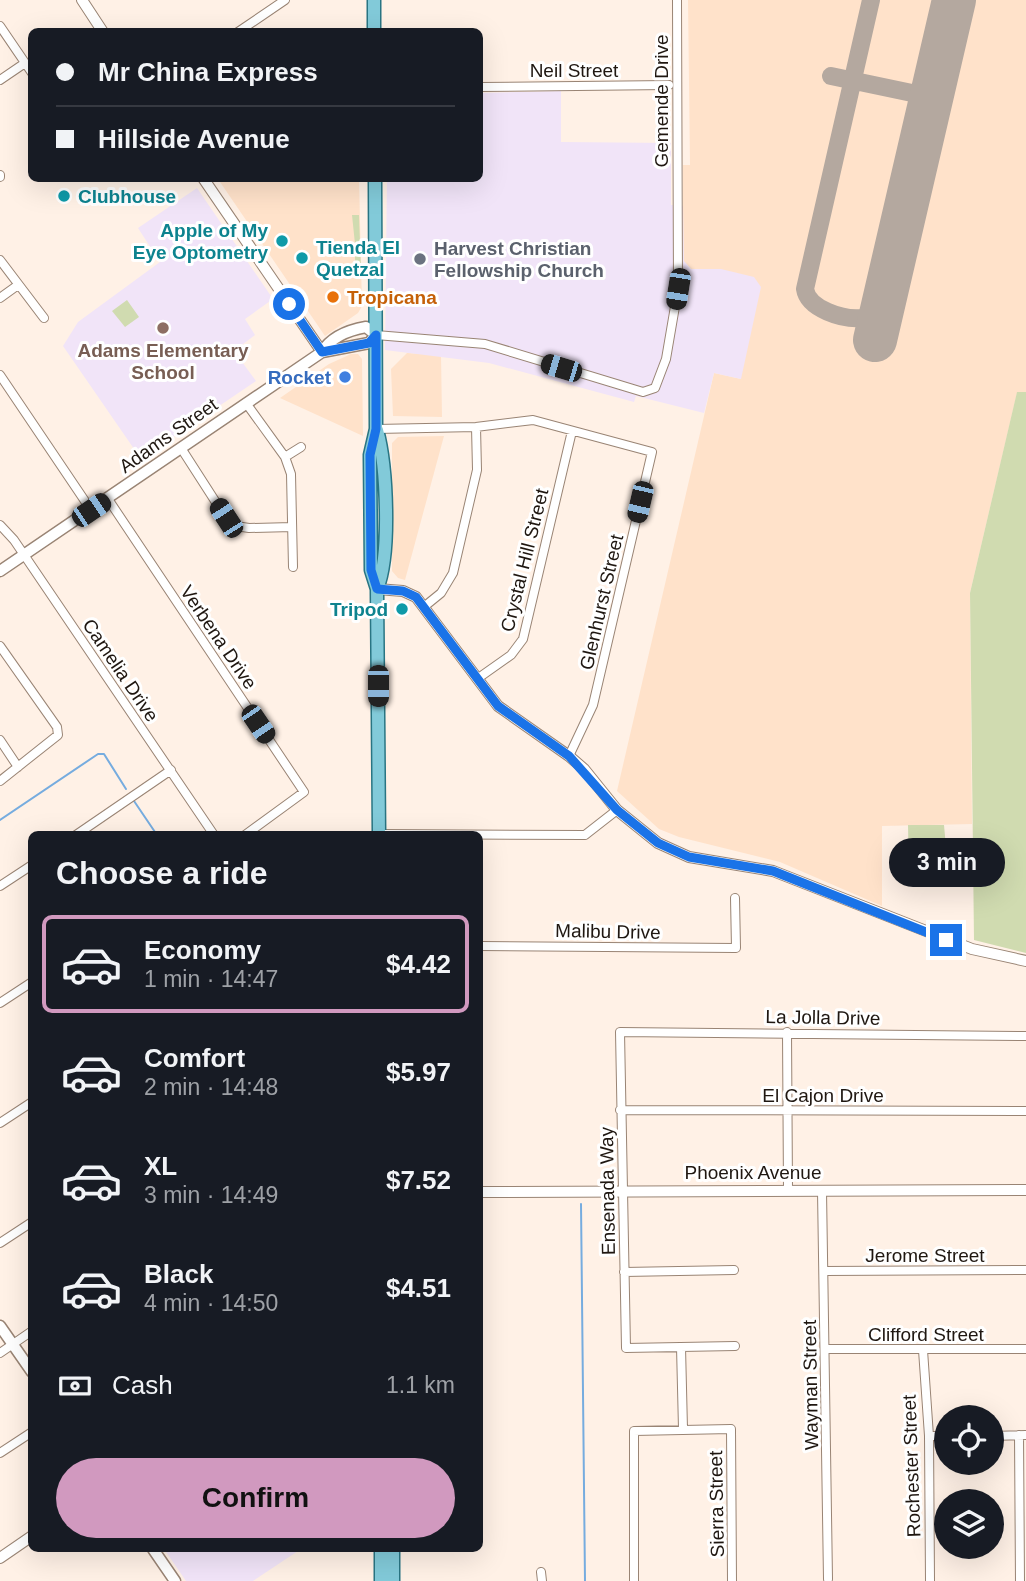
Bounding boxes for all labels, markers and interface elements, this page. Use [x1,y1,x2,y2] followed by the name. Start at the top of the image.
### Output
[651,34,672,168] street label: Gemende Drive
[98,57,318,87] text: Mr China Express
[530,60,619,81] street label: Neil Street
[98,124,290,154] text: Hillside Avenue
[78,186,176,207] place label: Clubhouse
[56,188,72,204] marker: Clubhouse
[133,220,268,263] place label: Apple of My Eye Optometry
[274,233,290,249] marker: Apple of My Eye Optometry
[316,237,400,280] place label: Tienda El Quetzal
[434,238,604,281] place label: Harvest Christian Fellowship Church
[294,250,310,266] marker: Tienda El Quetzal
[412,251,428,267] marker: Harvest Christian Fellowship Church
[665,267,692,311] car
[347,287,437,308] place label: Tropicana
[273,288,305,320] route start
[325,289,341,305] marker: Tropicana
[155,320,171,336] marker: Adams Elementary School
[77,340,249,383] place label: Adams Elementary School
[538,352,585,384] car
[268,367,332,388] place label: Rocket
[337,369,353,385] marker: Rocket
[115,393,222,477] street label: Adams Street
[626,479,655,525] car
[497,486,553,634] street label: Crystal Hill Street
[68,490,115,530] car
[206,495,247,541] car
[576,532,627,672] street label: Glenhurst Street
[176,581,261,693] street label: Verbena Drive
[330,599,388,620] place label: Tripod
[394,601,410,617] marker: Tripod
[79,615,163,726] street label: Camelia Drive
[368,665,389,707] car
[238,701,279,747] car
[888,838,1004,888] callout: 3 min
[917,849,977,875] text: 3 min
[56,855,268,891] text: Choose a ride
[555,920,661,943] street label: Malibu Drive
[930,924,962,956] route end
[60,933,123,996] icon: car
[144,935,261,965] text: Economy
[386,949,451,979] text: $4.42
[144,966,278,992] text: 1 min · 14:47
[765,1006,881,1029] street label: La Jolla Drive
[60,1041,123,1104] icon: car
[144,1043,245,1073] text: Comfort
[386,1057,451,1087] text: $5.97
[144,1074,278,1100] text: 2 min · 14:48
[762,1085,884,1106] street label: El Cajon Drive
[596,1126,619,1255] street label: Ensenada Way
[60,1149,123,1212] icon: car
[144,1151,177,1181] text: XL
[685,1162,822,1183] street label: Phoenix Avenue
[386,1165,451,1195] text: $7.52
[144,1182,278,1208] text: 3 min · 14:49
[865,1245,985,1266] street label: Jerome Street
[60,1257,123,1320] icon: car
[144,1259,213,1289] text: Black
[386,1273,451,1303] text: $4.51
[144,1290,278,1316] text: 4 min · 14:50
[799,1319,822,1450] street label: Wayman Street
[868,1324,985,1345] street label: Clifford Street
[56,1367,94,1405] icon: cash
[112,1370,173,1400] text: Cash
[386,1372,455,1398] text: 1.1 km
[898,1394,924,1538] street label: Rochester Street
[934,1405,1004,1559] map controls
[934,1405,1004,1475] button: locate
[705,1450,728,1557] street label: Sierra Street
[56,1458,455,1538] button: Confirm
[934,1489,1004,1559] button: layers

